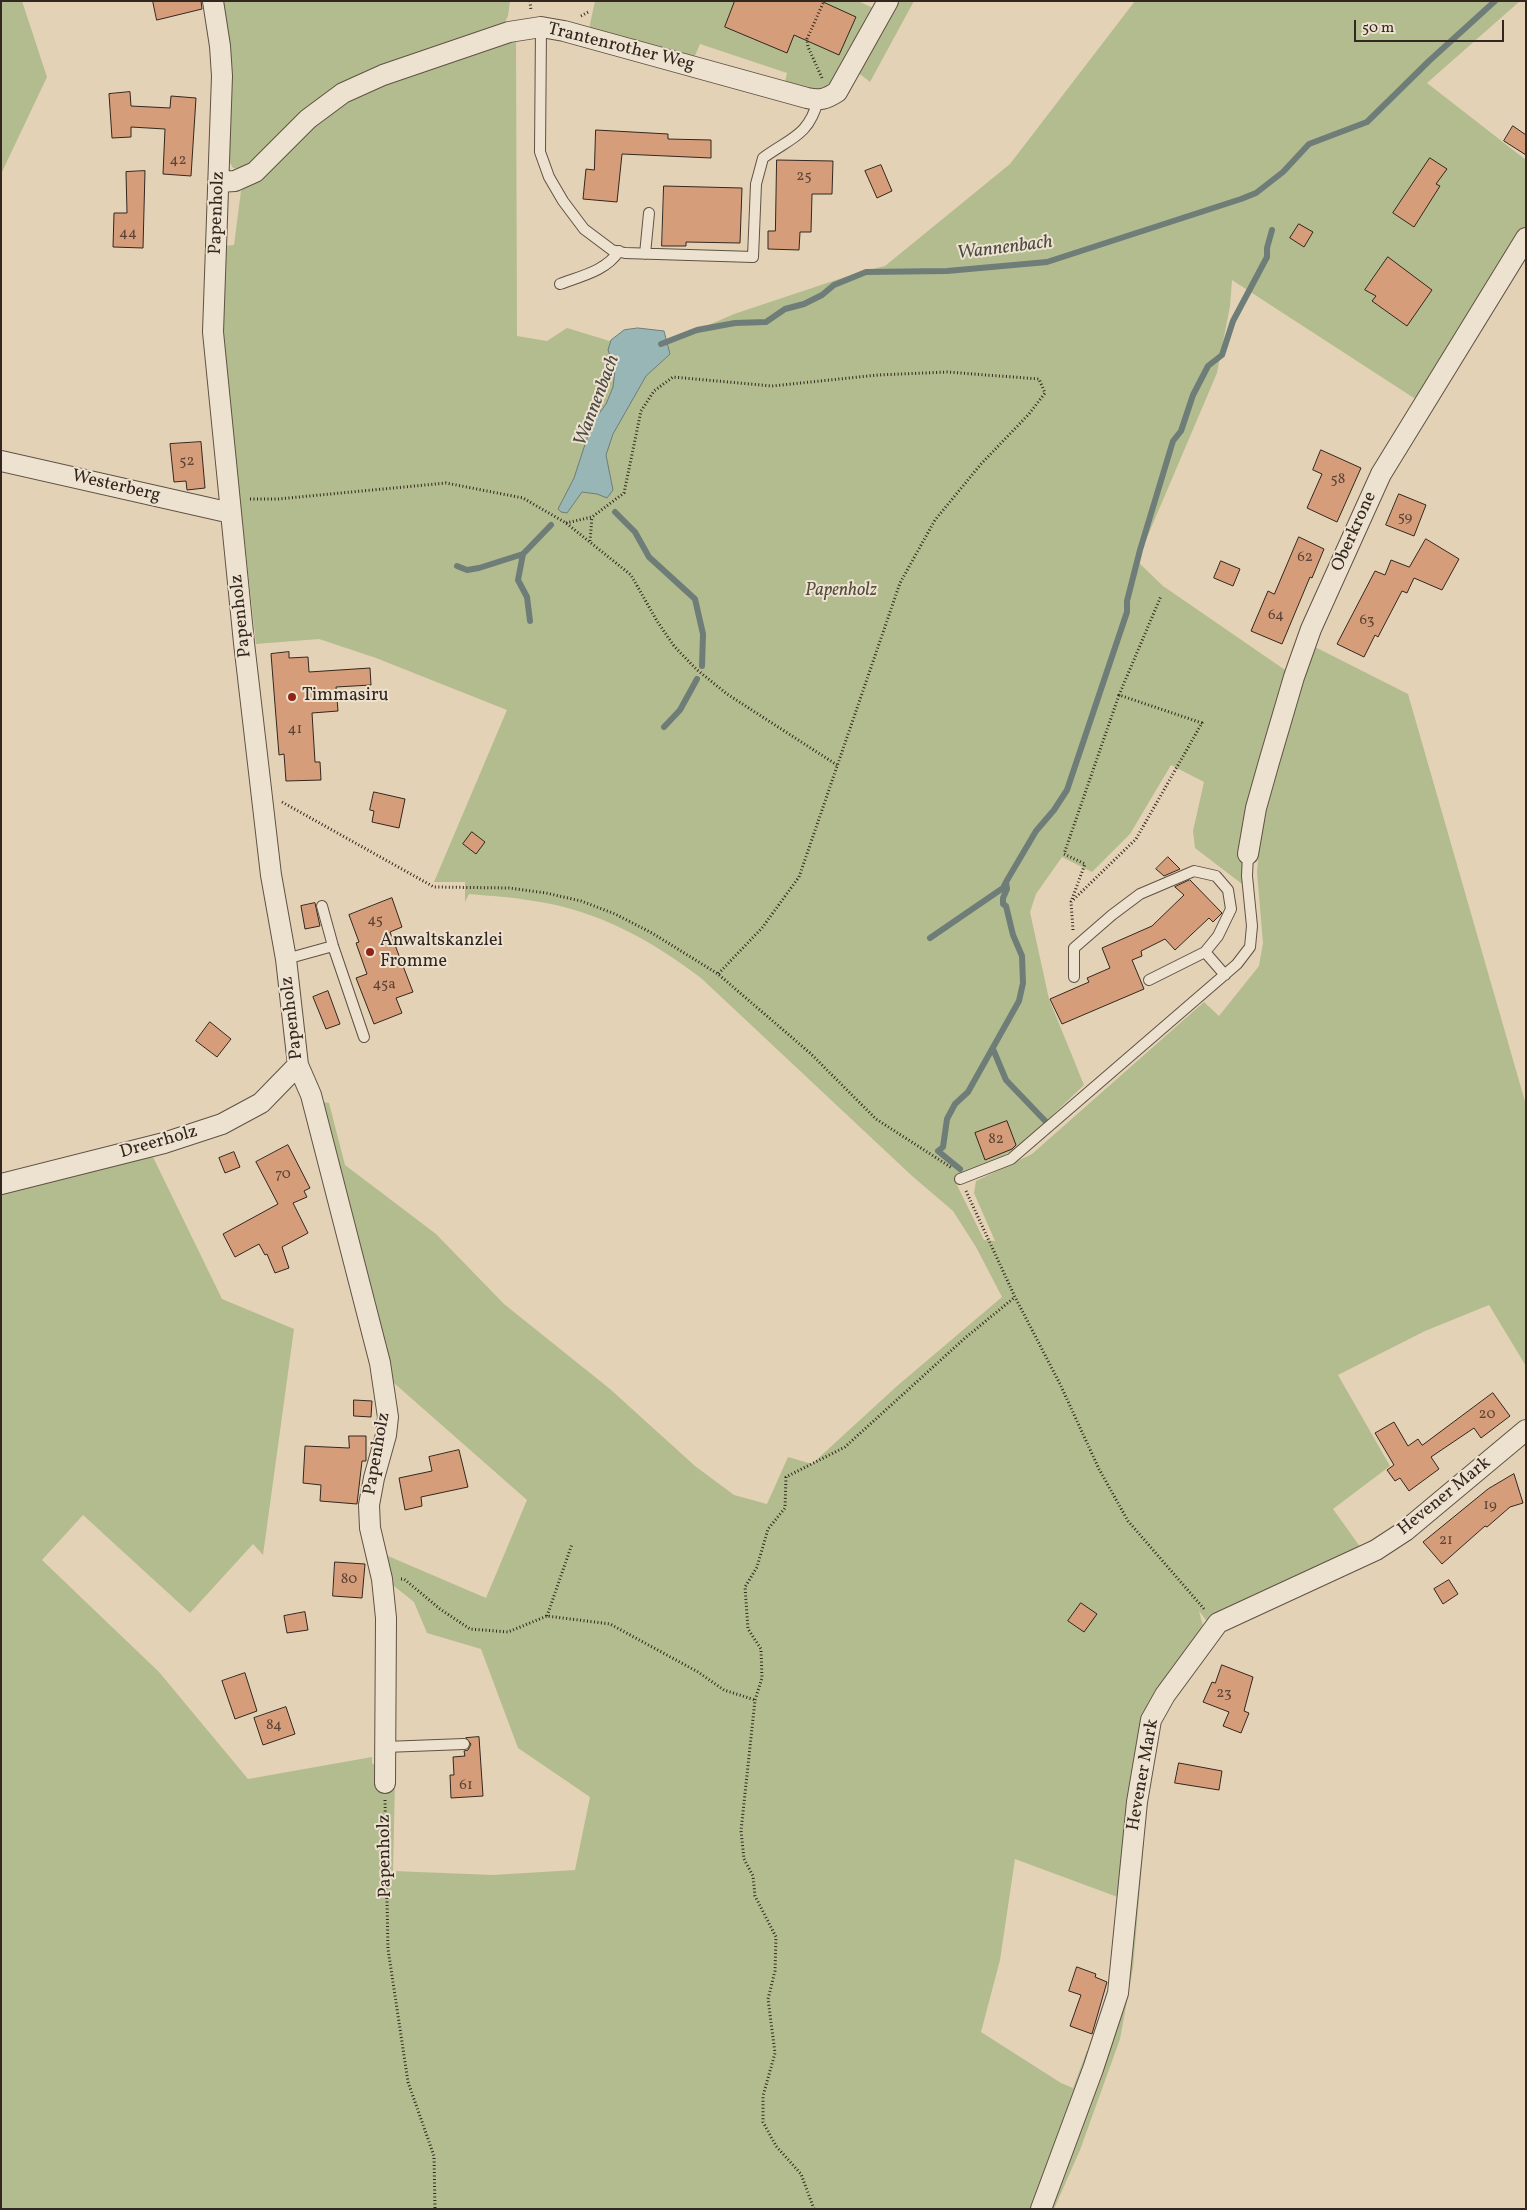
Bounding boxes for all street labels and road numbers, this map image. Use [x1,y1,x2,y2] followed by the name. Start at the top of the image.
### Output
[545,19,697,77] street label: Trantenrother Weg
[206,171,230,255] street label: Papenholz
[70,466,162,508] street label: Westerberg
[1328,489,1382,575] street label: Oberkrone
[227,573,257,659] street label: Papenholz
[277,975,309,1061] street label: Papenholz
[118,1122,200,1164] street label: Dreerholz
[360,1411,396,1497] street label: Papenholz
[1394,1453,1496,1541] street label: Hevener Mark
[1124,1717,1164,1833] street label: Hevener Mark
[374,1814,398,1898] street label: Papenholz

